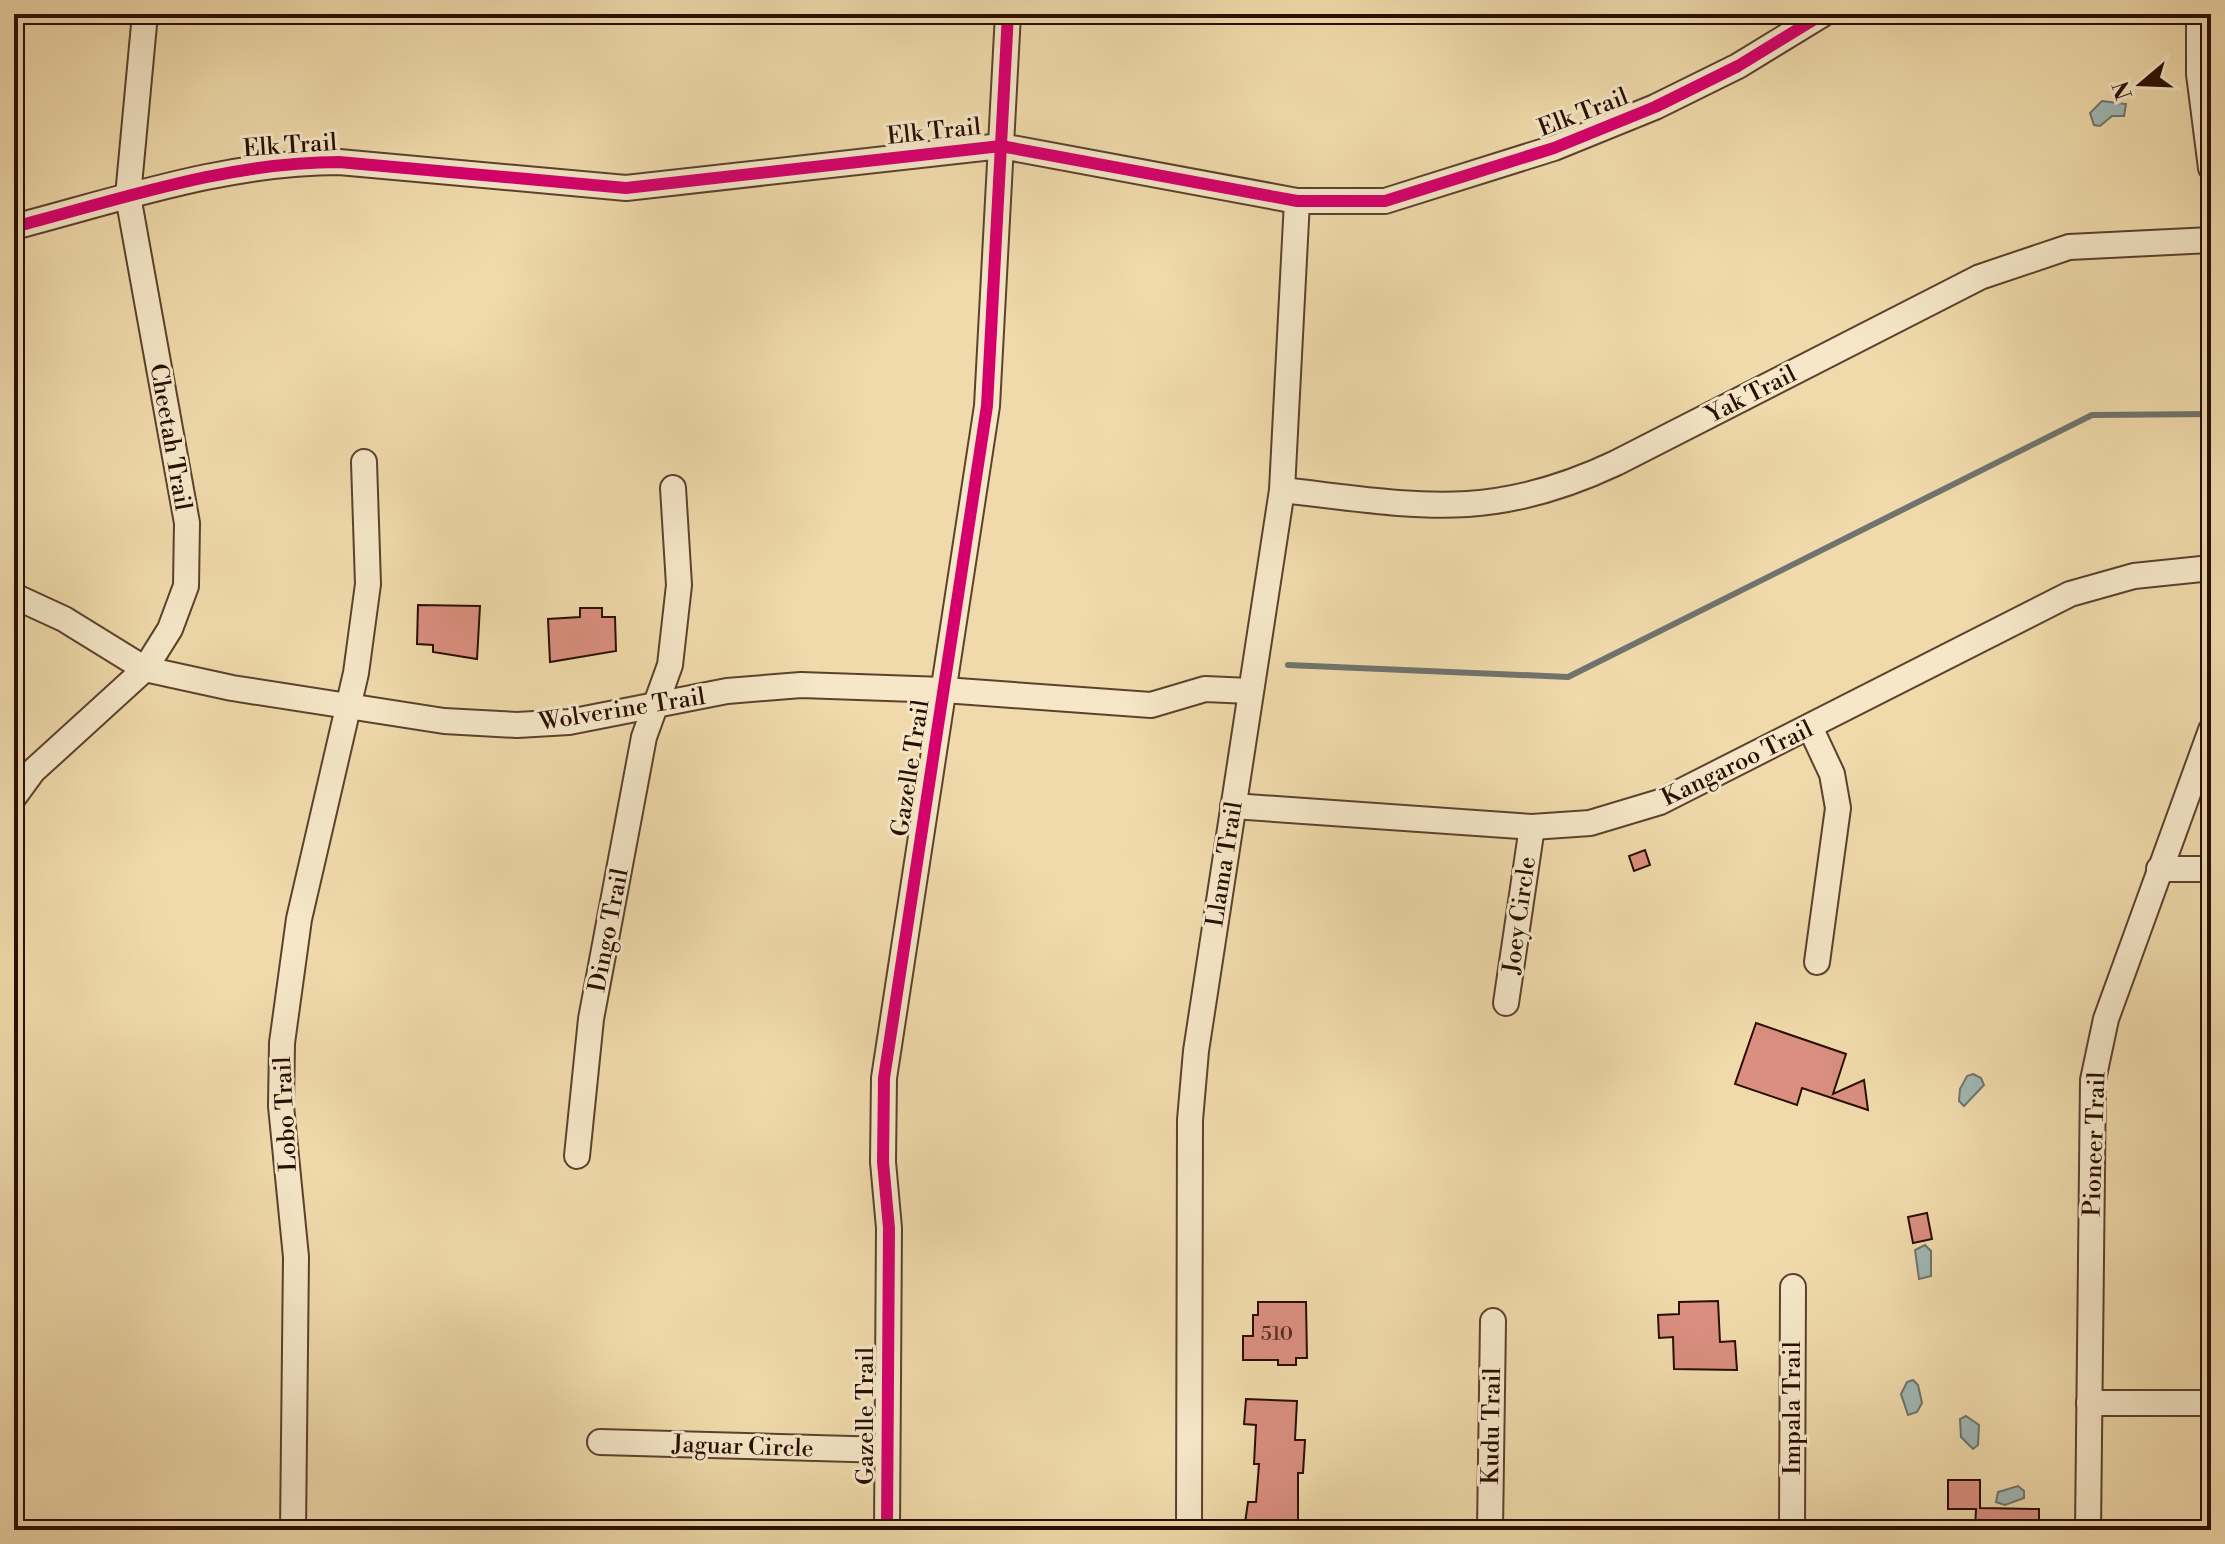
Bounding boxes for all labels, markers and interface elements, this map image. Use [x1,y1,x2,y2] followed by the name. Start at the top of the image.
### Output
[2101,44,2181,124] north arrow
[2108,77,2139,103] text: N
[1534,82,1633,144] street label: Elk Trail
[886,112,983,152] street label: Elk Trail
[242,128,338,164] street label: Elk Trail
[1699,359,1802,431] street label: Yak Trail
[142,361,198,513] street label: Cheetah Trail
[536,682,707,738] street label: Wolverine Trail
[885,698,937,839] street label: Gazelle Trail
[1657,714,1818,814] street label: Kangaroo Trail
[1200,799,1250,929] street label: Llama Trail
[1497,855,1543,977] street label: Joey Circle
[582,866,636,994] street label: Dingo Trail
[268,1056,304,1172] street label: Lobo Trail
[2077,1071,2113,1217] street label: Pioneer Trail
[1261,1322,1293,1347] house number: 510
[1778,1341,1808,1475] street label: Impala Trail
[851,1347,881,1485] street label: Gazelle Trail
[1476,1367,1508,1485] street label: Kudu Trail
[671,1430,814,1464] street label: Jaguar Circle

